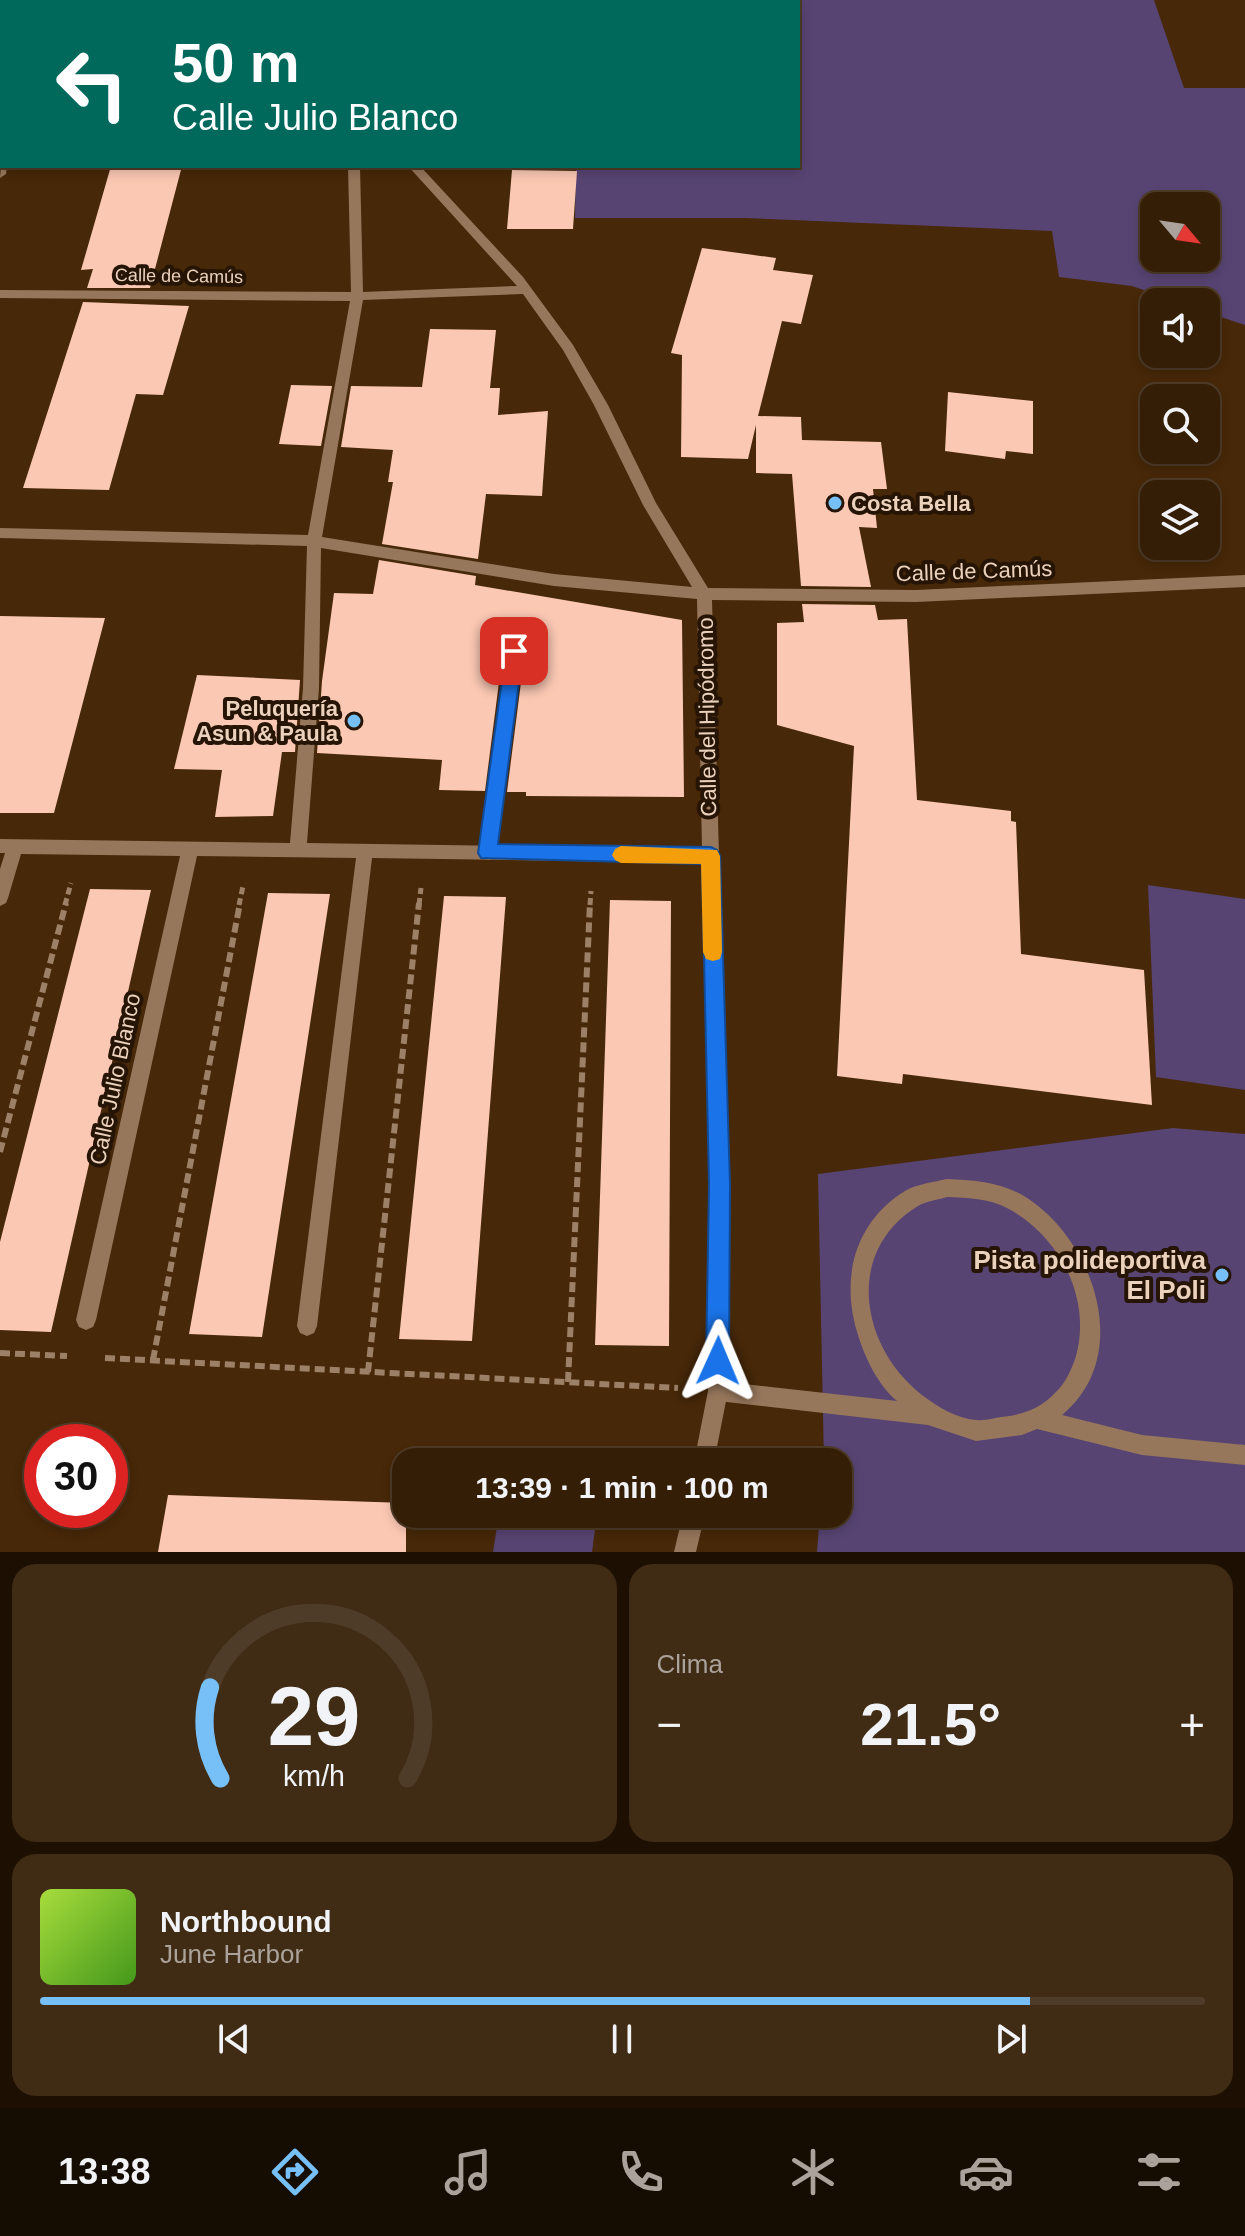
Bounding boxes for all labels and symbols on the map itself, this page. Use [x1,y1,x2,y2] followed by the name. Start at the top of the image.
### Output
[1140,192,1220,272] north arrow
[115,265,243,287] street label: Calle de Camús
[851,491,972,516] place label: Costa Bella
[826,494,844,512] marker: Costa Bella
[895,556,1053,586] street label: Calle de Camús
[480,617,548,685] pin
[693,617,721,817] street label: Calle del Hipódromo
[196,696,339,746] place label: Peluquería Asun & Paula
[345,712,363,730] marker: Peluquería Asun & Paula
[85,991,145,1167] street label: Calle Julio Blanco
[973,1245,1207,1305] place label: Pista polideportiva El Poli
[1213,1266,1231,1284] marker: Pista polideportiva El Poli
[676,1319,760,1403] position arrow
[24,1424,128,1528] speed limit sign: 30

